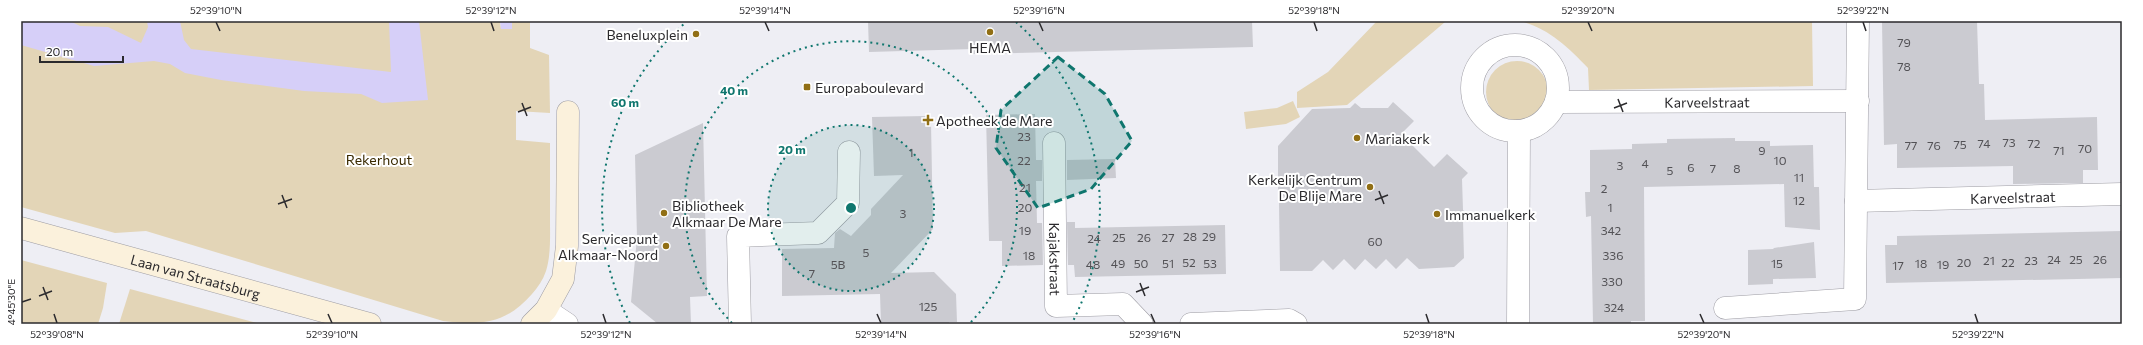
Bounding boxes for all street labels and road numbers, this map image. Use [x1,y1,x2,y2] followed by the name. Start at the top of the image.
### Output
[1664,93,1750,110] street label: Karveelstraat
[1970,187,2056,206] street label: Karveelstraat
[1046,222,1064,296] street label: Kajakstraat
[129,250,263,302] street label: Laan van Straatsburg

